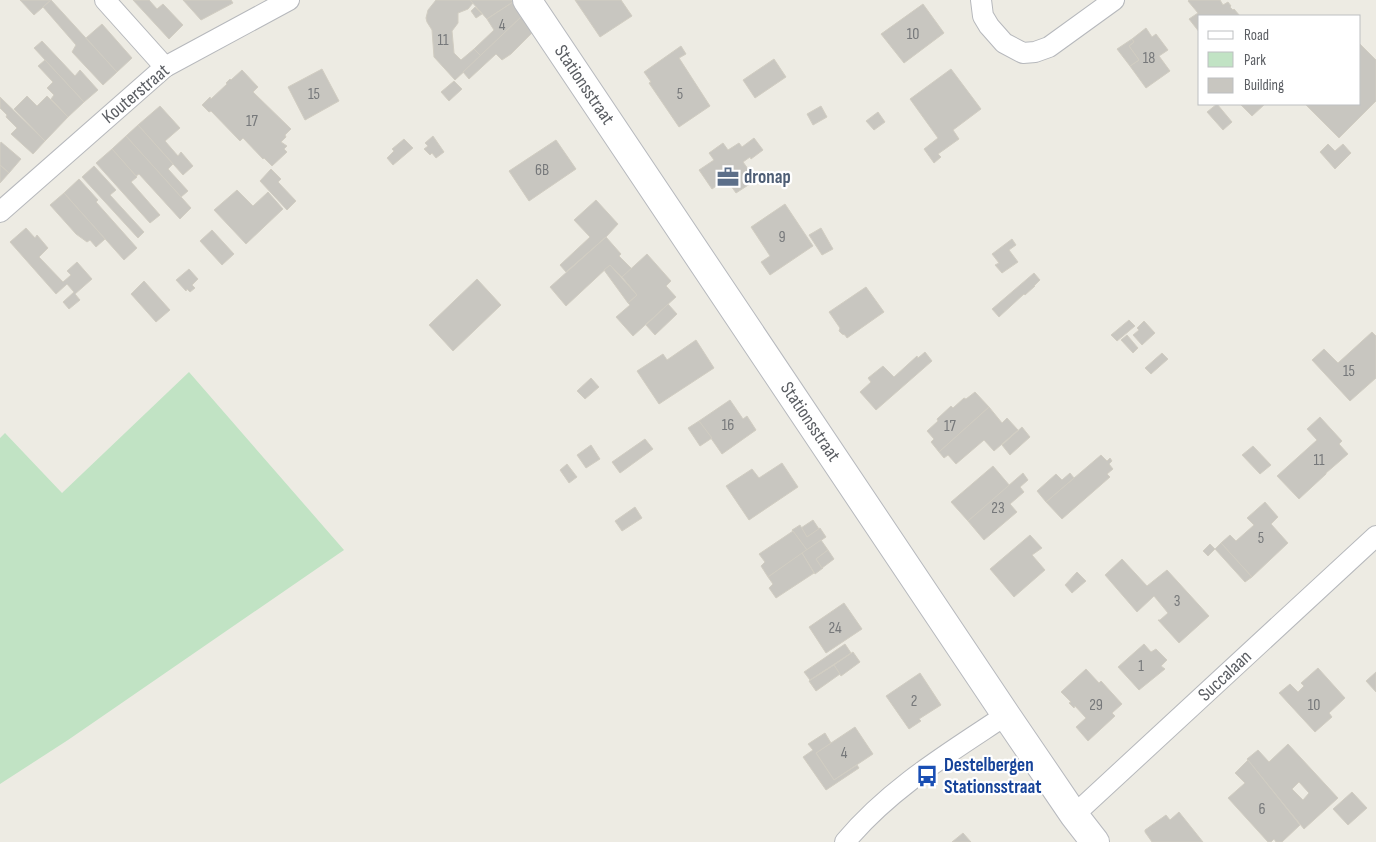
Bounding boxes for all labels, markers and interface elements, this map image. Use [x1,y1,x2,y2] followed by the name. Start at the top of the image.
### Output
[1198,15,1361,105] legend
[499,16,506,35] house number: 4
[907,25,919,44] house number: 10
[1244,26,1269,45] text: Road
[437,31,449,50] house number: 11
[549,41,619,129] street label: Stationsstraat
[1143,49,1155,68] house number: 18
[1244,51,1266,70] text: Park
[98,59,174,129] street label: Kouterstraat
[1244,76,1284,95] text: Building
[308,85,320,104] house number: 15
[677,85,683,104] house number: 5
[246,112,259,131] house number: 17
[535,161,549,180] house number: 6B
[715,164,741,190] office icon: dronap
[744,166,791,189] place label: dronap
[778,228,786,247] house number: 9
[1343,362,1355,381] house number: 15
[775,378,845,466] street label: Stationsstraat
[722,416,734,435] house number: 16
[944,417,957,436] house number: 17
[1313,451,1325,470] house number: 11
[991,499,1005,518] house number: 23
[1258,529,1264,548] house number: 5
[1174,592,1180,611] house number: 3
[828,619,842,638] house number: 24
[1194,646,1256,706] street label: Succalaan
[1138,657,1144,676] house number: 1
[911,692,917,711] house number: 2
[1089,696,1103,715] house number: 29
[1308,696,1320,715] house number: 10
[841,744,848,763] house number: 4
[944,754,1042,799] place label: Destelbergen Stationsstraat
[914,763,940,789] bus stop icon: Destelbergen Stationsstraat
[1258,800,1266,819] house number: 6

